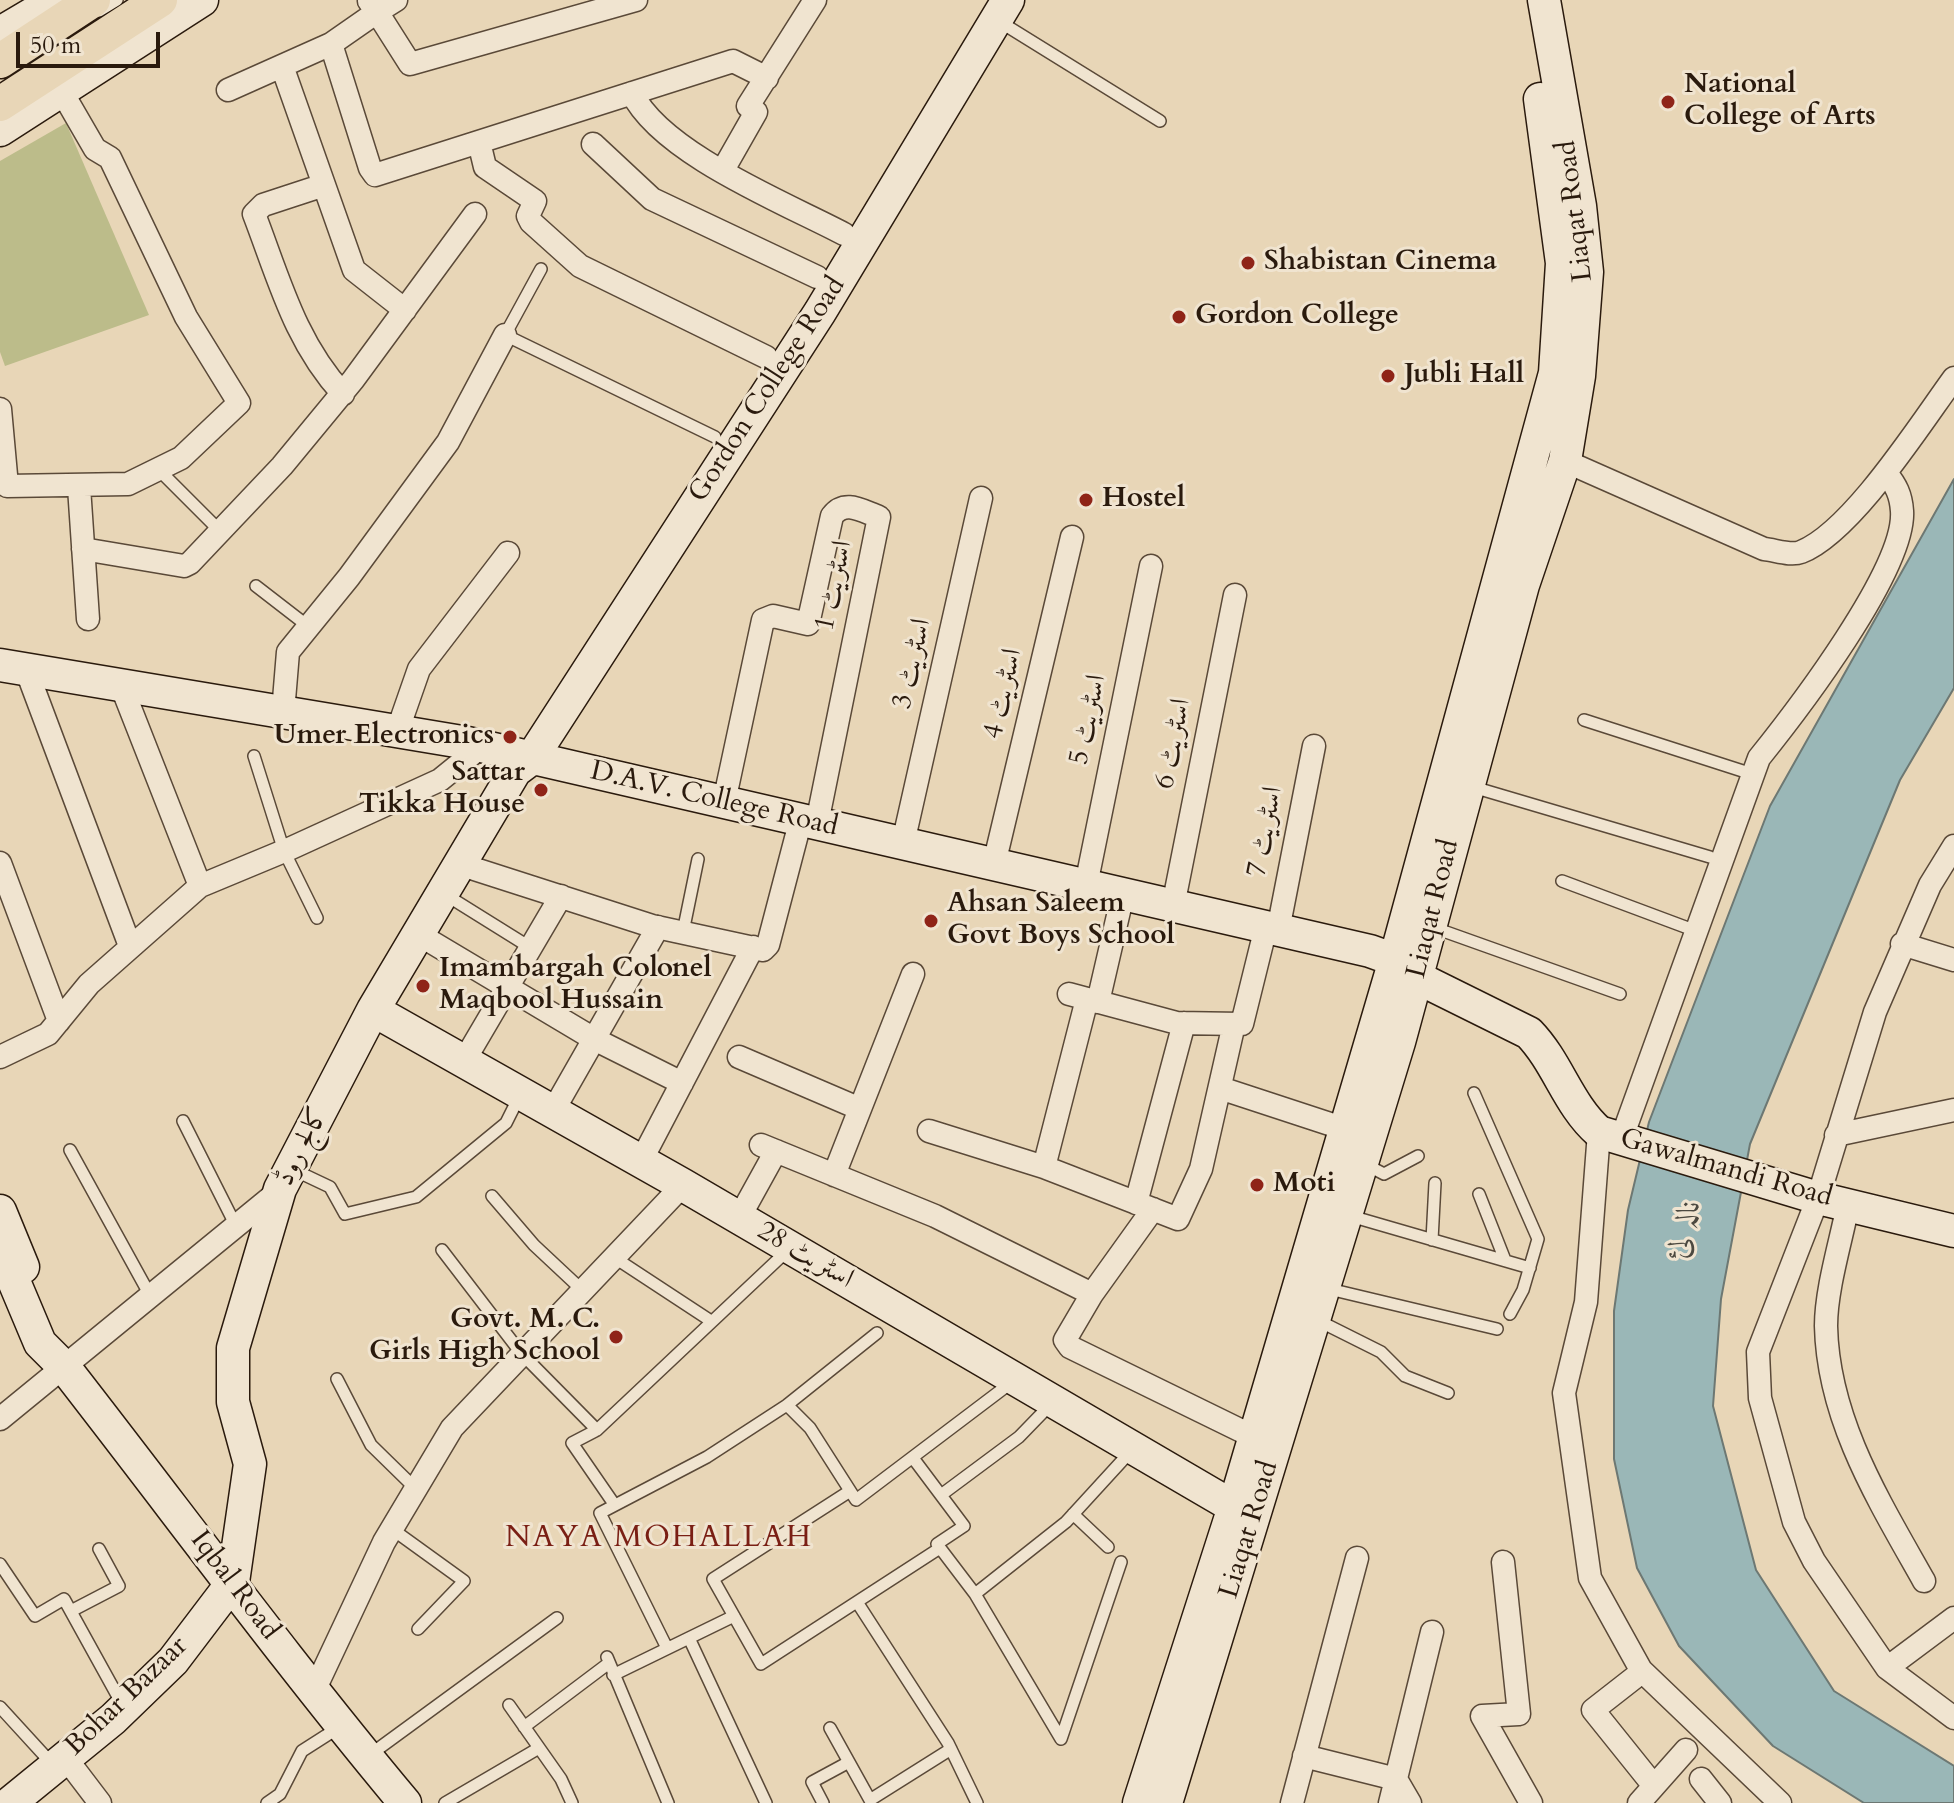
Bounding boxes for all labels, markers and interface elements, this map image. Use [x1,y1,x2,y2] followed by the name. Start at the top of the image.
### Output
[20,16,164,66] scale bar
[30,29,81,62] text: 50 m
[1684,69,1876,135] place label: National College of Arts
[1659,93,1677,111] marker: National College of Arts
[1551,139,1601,283] street label: Liaqat Road
[1264,246,1497,280] place label: Shabistan Cinema
[1239,254,1257,272] marker: Shabistan Cinema
[683,271,853,509] street label: Gordon College Road
[1195,300,1399,334] place label: Gordon College
[1170,308,1188,326] marker: Gordon College
[1404,359,1524,393] place label: Jubli Hall
[1379,367,1397,385] marker: Jubli Hall
[1102,483,1185,517] place label: Hostel
[1077,491,1095,509] marker: Hostel
[809,538,861,634] street label: اسٹریٹ 1
[886,616,940,712] street label: اسٹریٹ 3
[977,646,1031,742] street label: اسٹریٹ 4
[1063,672,1115,768] street label: اسٹریٹ 5
[1149,696,1199,792] street label: اسٹریٹ 6
[274,720,494,754] place label: Umer Electronics
[501,728,519,746] marker: Umer Electronics
[587,755,841,845] street label: D.A.V. College Road
[359,757,525,823] place label: Sattar Tikka House
[532,781,550,799] marker: Sattar Tikka House
[1241,784,1291,880] street label: اسٹریٹ 7
[1401,836,1467,982] street label: Liaqat Road
[947,888,1175,954] place label: Ahsan Saleem Govt Boys School
[922,912,940,930] marker: Ahsan Saleem Govt Boys School
[439,953,712,1019] place label: Imambargah Colonel Maqbool Hussain
[414,977,432,995] marker: Imambargah Colonel Maqbool Hussain
[269,1102,337,1192] street label: کالج روڈ
[1616,1123,1836,1215] street label: Gawalmandi Road
[1273,1168,1335,1202] place label: Moti
[1248,1176,1266,1194] marker: Moti
[1661,1196,1711,1262] water label: نالہ لئ
[751,1215,859,1297] street label: اسٹریٹ 28
[369,1304,600,1370] place label: Govt. M. C. Girls High School
[607,1328,625,1346] marker: Govt. M. C. Girls High School
[1213,1457,1287,1603] street label: Liaqat Road
[505,1521,813,1557] district label: NAYA MOHALLAH
[182,1525,286,1647] street label: Iqbal Road
[59,1630,195,1764] street label: Bohar Bazaar

